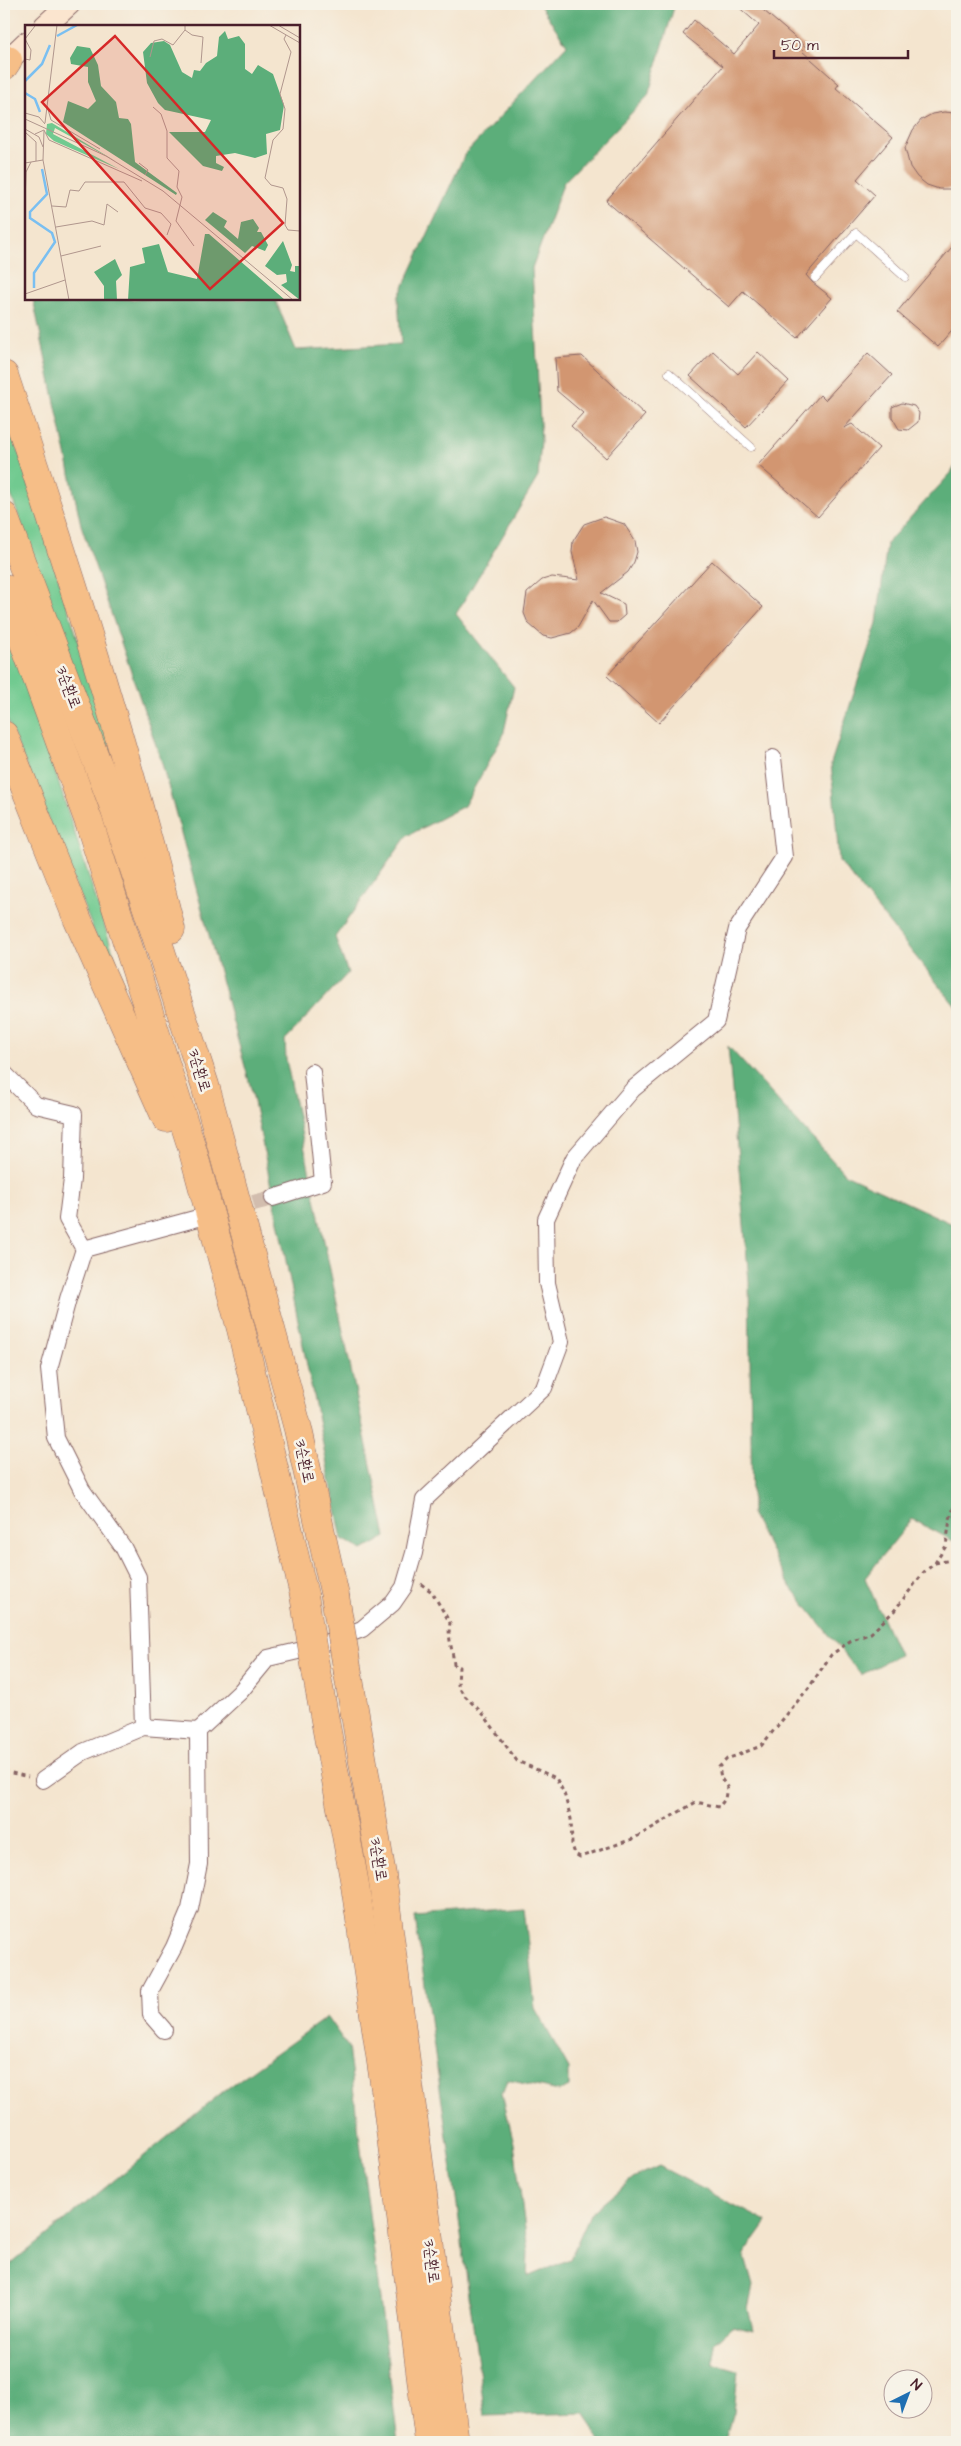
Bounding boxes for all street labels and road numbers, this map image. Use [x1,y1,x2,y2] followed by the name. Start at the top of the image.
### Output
[51,663,86,711] street label: 3순환로
[183,1046,216,1094] street label: 3순환로
[290,1437,319,1485] street label: 3순환로
[365,1836,392,1882] street label: 3순환로
[418,2238,445,2284] street label: 3순환로

